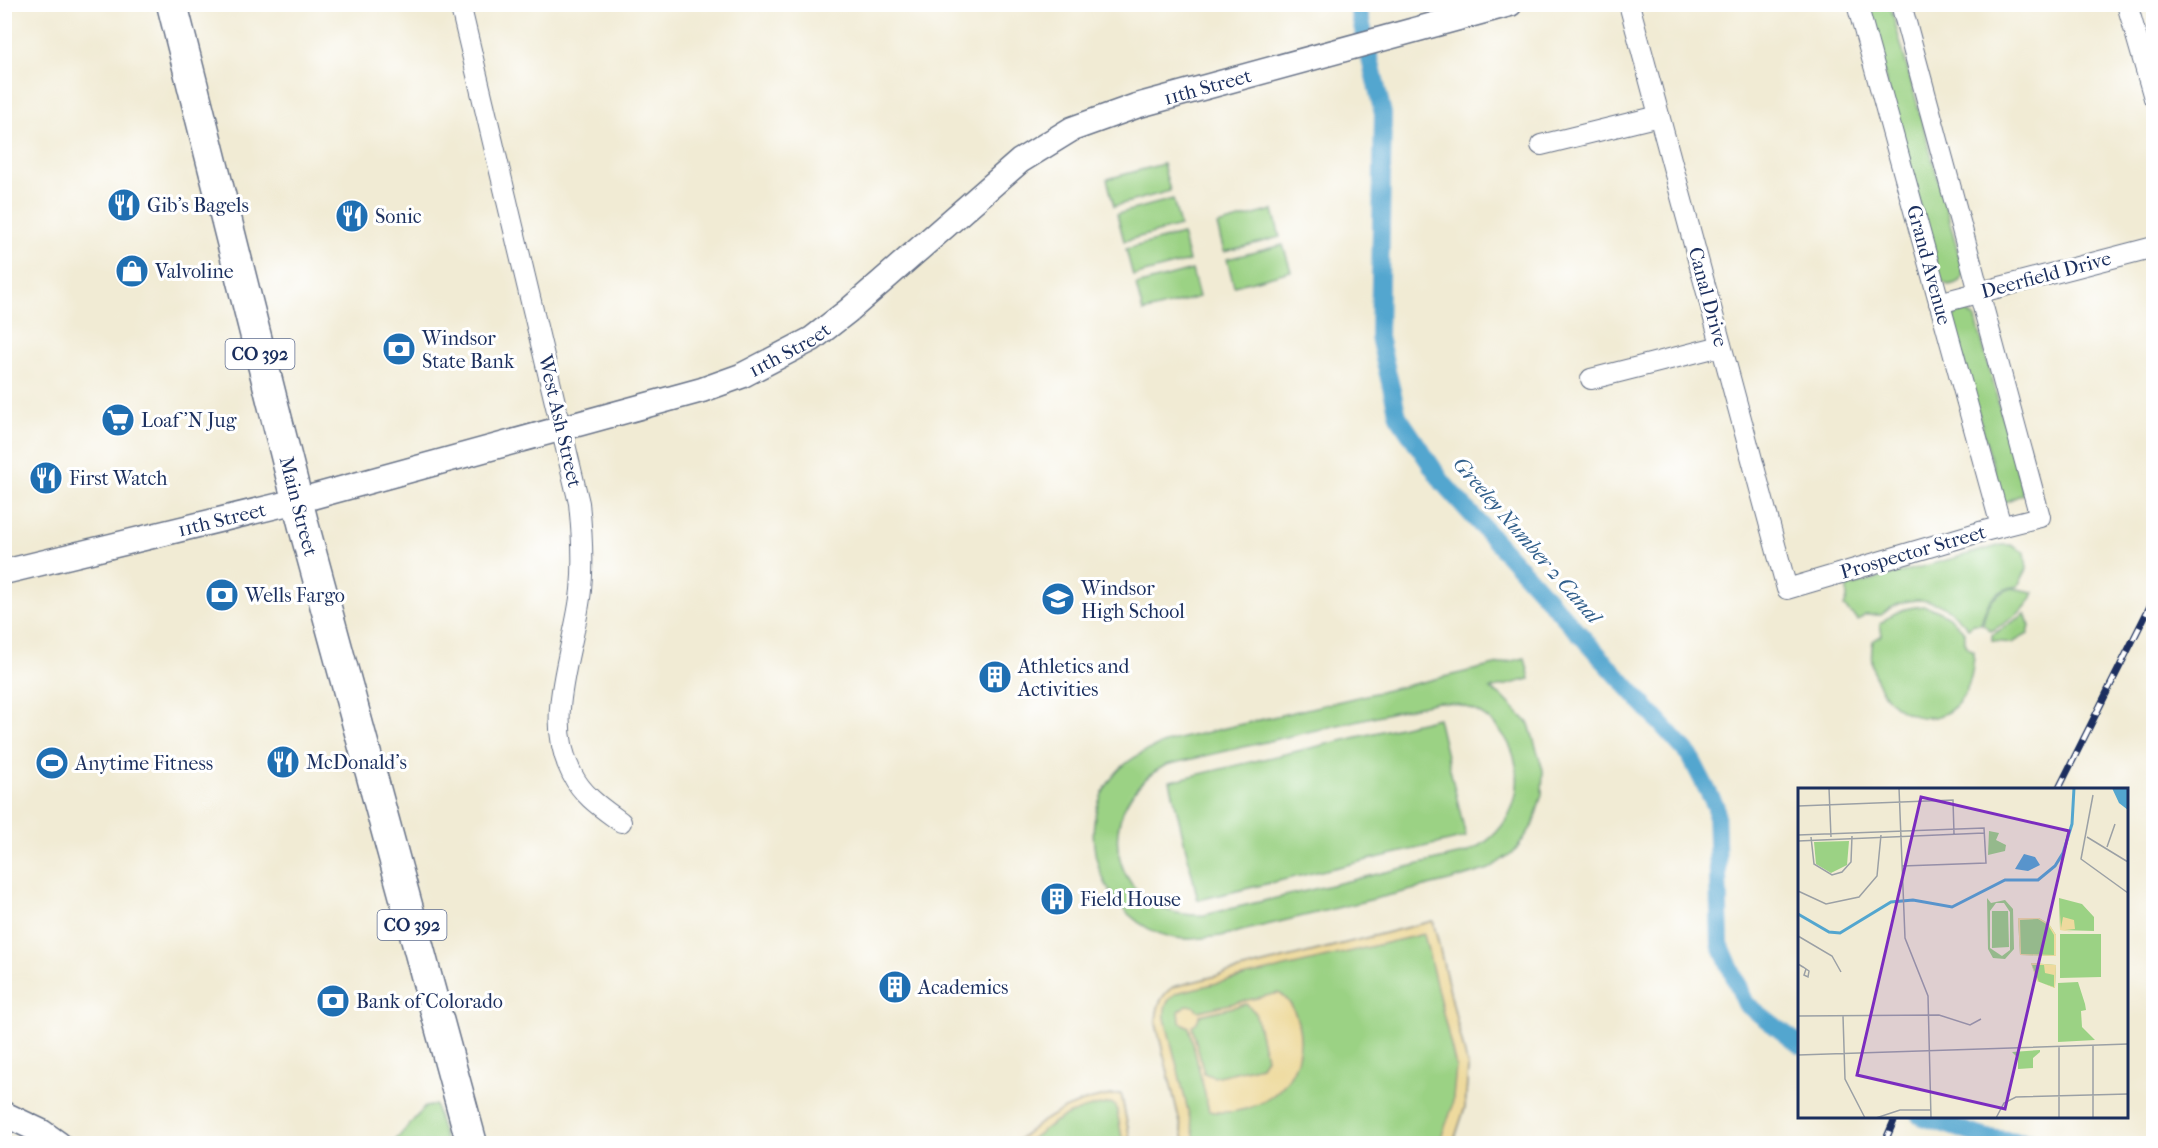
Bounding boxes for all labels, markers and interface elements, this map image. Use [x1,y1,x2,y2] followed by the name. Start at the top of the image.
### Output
[1161,64,1254,109] street label: 11th Street
[106,187,142,223] restaurant icon: Gib's Bagels
[147,194,249,217] place label: Gib's Bagels
[334,198,370,234] restaurant icon: Sonic
[1902,203,1956,328] street label: Grand Avenue
[375,205,422,228] place label: Sonic
[1684,245,1732,349] street label: Canal Drive
[1978,247,2114,303] street label: Deerfield Drive
[114,253,150,289] shop icon: Valvoline
[154,260,234,283] place label: Valvoline
[745,318,835,381] street label: 11th Street
[421,327,515,373] place label: Windsor State Bank
[381,331,417,367] bank icon: Windsor State Bank
[226,339,294,369] road number: CO 392
[533,351,586,490] street label: West Ash Street
[100,402,136,438] supermarket icon: Loaf 'N Jug
[141,409,237,432] place label: Loaf 'N Jug
[1448,452,1608,630] water label: Greeley Number 2 Canal
[275,454,323,559] street label: Main Street
[28,460,64,496] restaurant icon: First Watch
[69,467,168,490] place label: First Watch
[175,497,268,541] street label: 11th Street
[1838,520,1988,584] street label: Prospector Street
[204,577,240,613] bank icon: Wells Fargo
[1080,577,1185,623] place label: Windsor High School
[1040,581,1076,617] school or university icon: Windsor High School
[244,584,345,607] place label: Wells Fargo
[1017,655,1131,701] place label: Athletics and Activities
[977,659,1013,695] building icon: Athletics and Activities
[265,744,301,780] restaurant icon: McDonald's
[34,745,70,781] sports icon: Anytime Fitness
[306,751,407,774] place label: McDonald's
[74,752,213,775] place label: Anytime Fitness
[1798,788,2128,1118] inset map
[1039,881,1075,917] building icon: Field House
[1080,888,1181,911] place label: Field House
[378,910,446,940] road number: CO 392
[877,969,913,1005] building icon: Academics
[917,976,1008,999] place label: Academics
[315,983,351,1019] bank icon: Bank of Colorado
[356,990,503,1013] place label: Bank of Colorado

